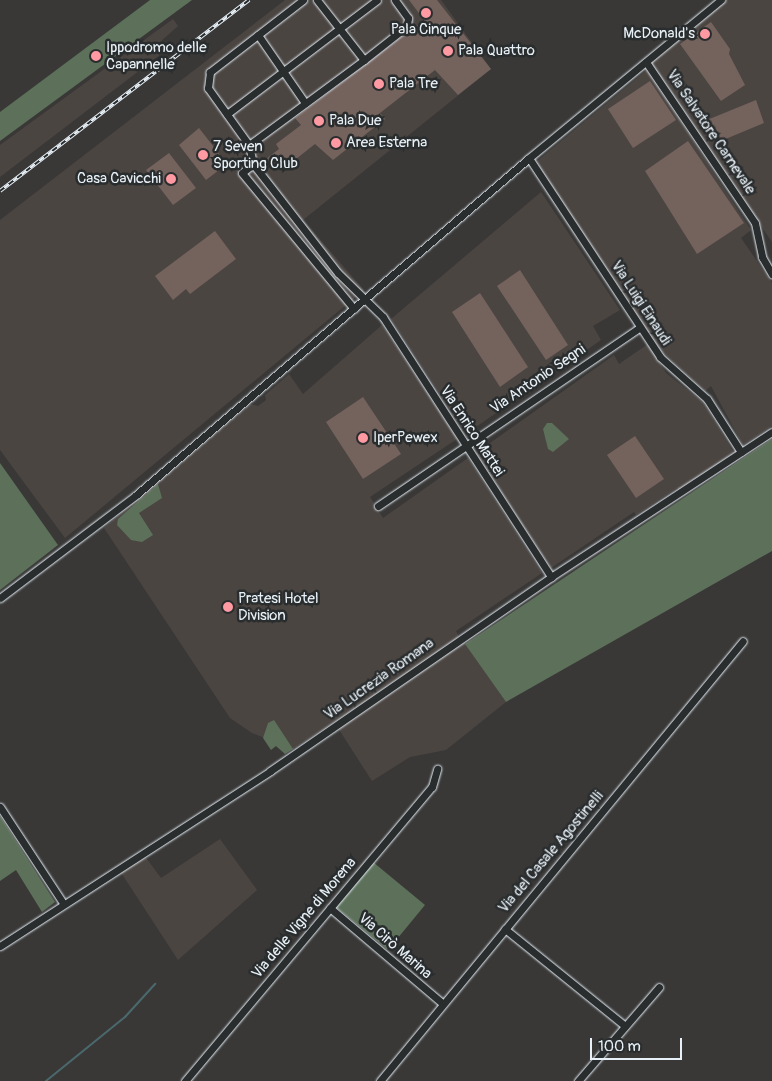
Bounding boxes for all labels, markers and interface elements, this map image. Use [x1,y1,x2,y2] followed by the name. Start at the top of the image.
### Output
[420,7,432,19] marker: Pala Cinque
[391,21,461,39] place label: Pala Cinque
[623,25,695,43] place label: McDonald's
[699,28,711,40] marker: McDonald's
[106,38,207,73] place label: Ippodromo delle Capannelle
[458,42,535,60] place label: Pala Quattro
[442,45,454,57] marker: Pala Quattro
[90,50,102,62] marker: Ippodromo delle Capannelle
[663,66,759,198] street label: Via Salvatore Carnevale
[389,75,438,93] place label: Pala Tre
[373,78,385,90] marker: Pala Tre
[329,112,382,130] place label: Pala Due
[313,115,325,127] marker: Pala Due
[346,134,427,152] place label: Area Esterna
[213,137,298,172] place label: 7 Seven Sporting Club
[330,137,342,149] marker: Area Esterna
[197,149,209,161] marker: 7 Seven Sporting Club
[77,170,161,188] place label: Casa Cavicchi
[165,173,177,185] marker: Casa Cavicchi
[607,257,675,349] street label: Via Luigi Einaudi
[487,340,589,418] street label: Via Antonio Segni
[436,382,508,480] street label: Via Enrico Mattei
[373,429,438,447] place label: IperPewex
[357,432,369,444] marker: IperPewex
[238,589,318,624] place label: Pratesi Hotel Division
[222,601,234,613] marker: Pratesi Hotel Division
[320,634,438,724] street label: Via Lucrezia Romana
[495,787,607,917] street label: Via del Casale Agostinelli
[248,854,360,982] street label: Via delle Vigne di Morena
[354,909,436,983] street label: Via Cirò Marina
[592,1028,684,1060] scale bar
[598,1037,641,1056] text: 100 m

